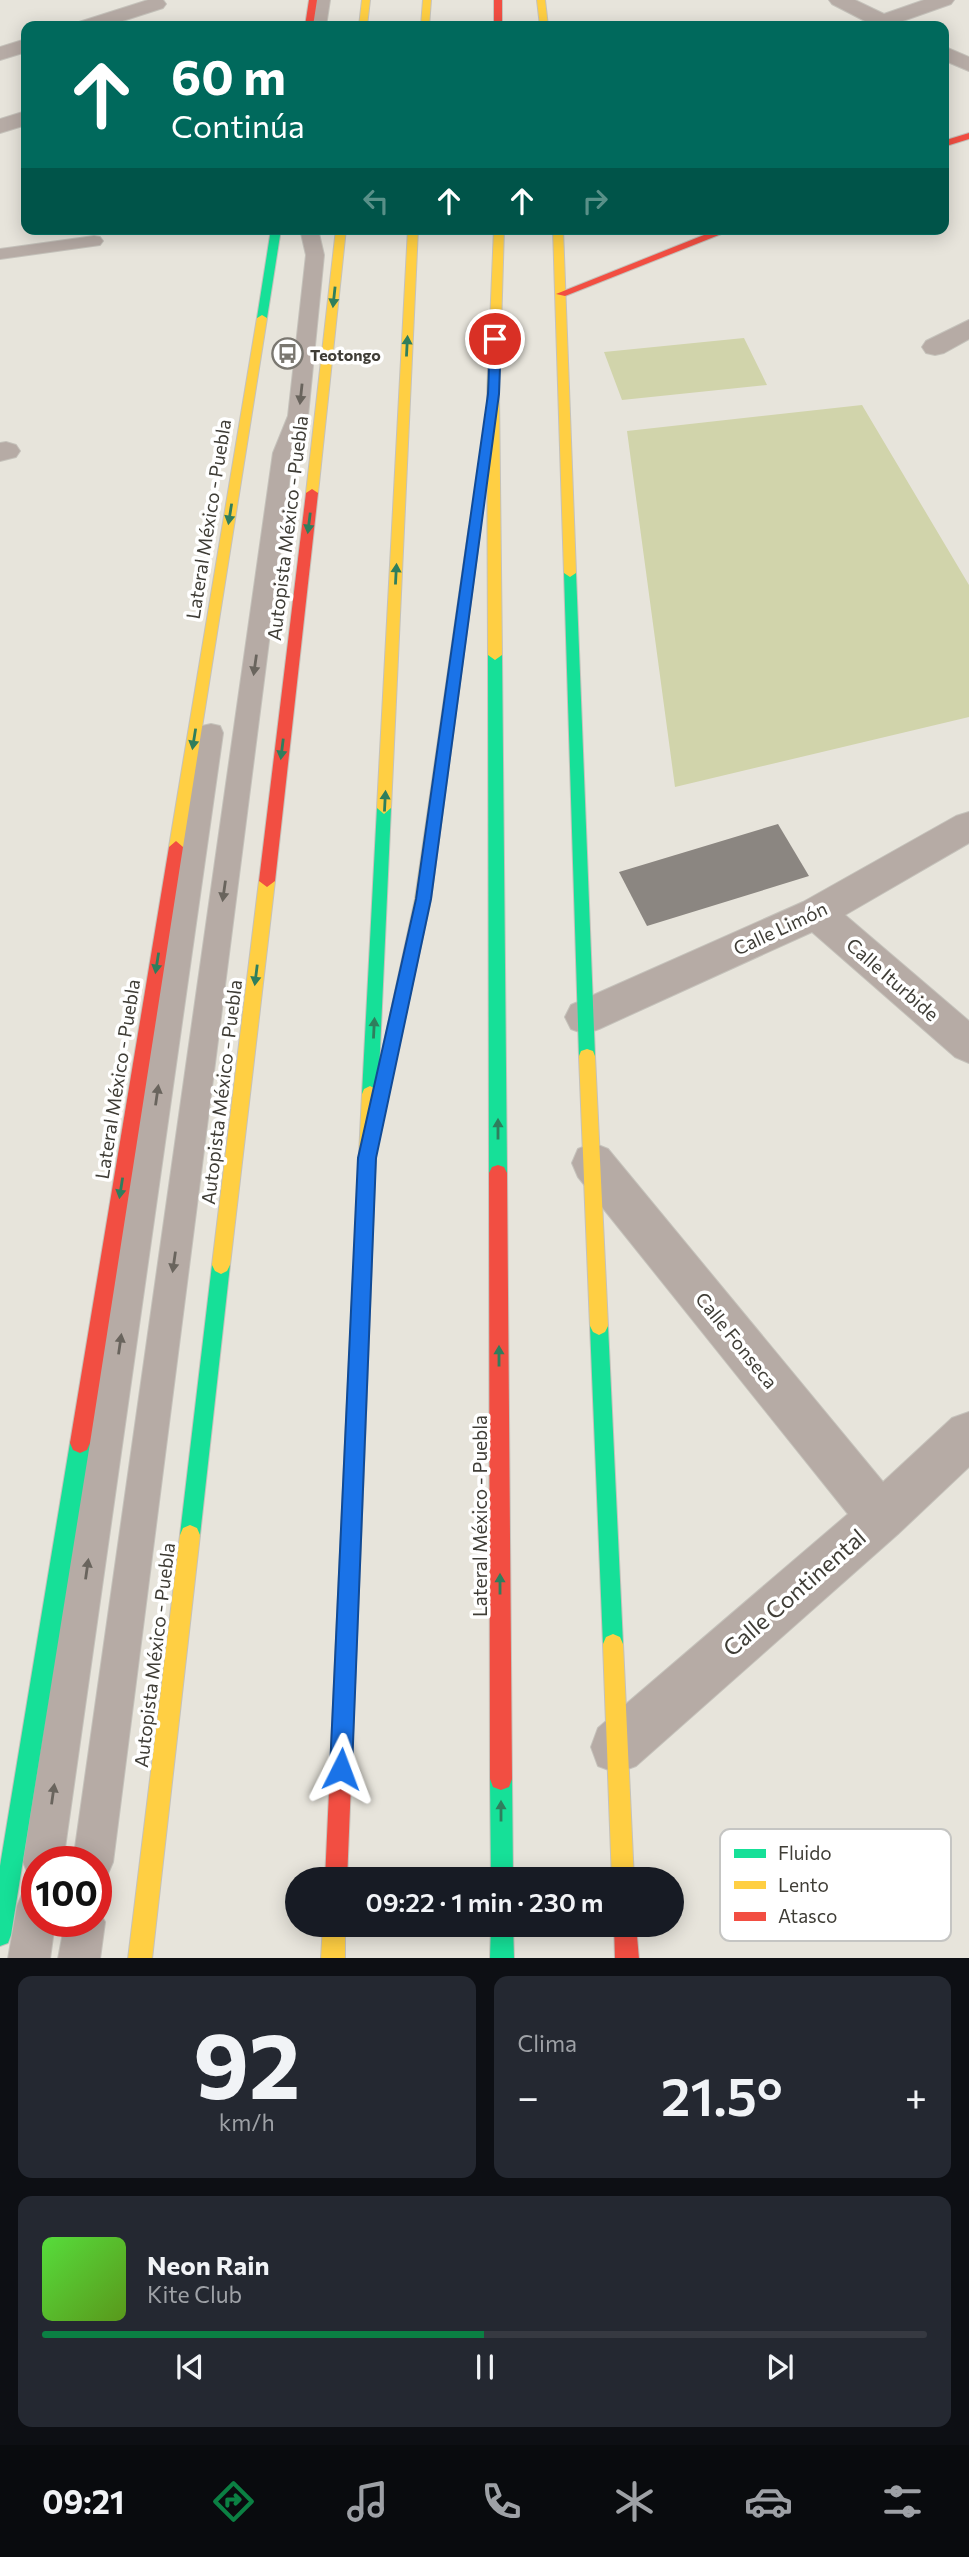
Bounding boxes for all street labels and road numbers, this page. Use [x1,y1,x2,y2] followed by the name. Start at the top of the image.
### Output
[262,414,312,642] street label: Autopista México - Puebla
[181,417,235,621] street label: Lateral México - Puebla
[729,896,831,960] street label: Calle Limón
[842,933,944,1025] street label: Calle Iturbide
[90,977,144,1181] street label: Lateral México - Puebla
[196,978,246,1206] street label: Autopista México - Puebla
[691,1287,783,1393] street label: Calle Fonseca
[468,1415,491,1617] street label: Lateral México - Puebla
[717,1522,871,1662] street label: Calle Continental
[129,1541,179,1769] street label: Autopista México - Puebla

